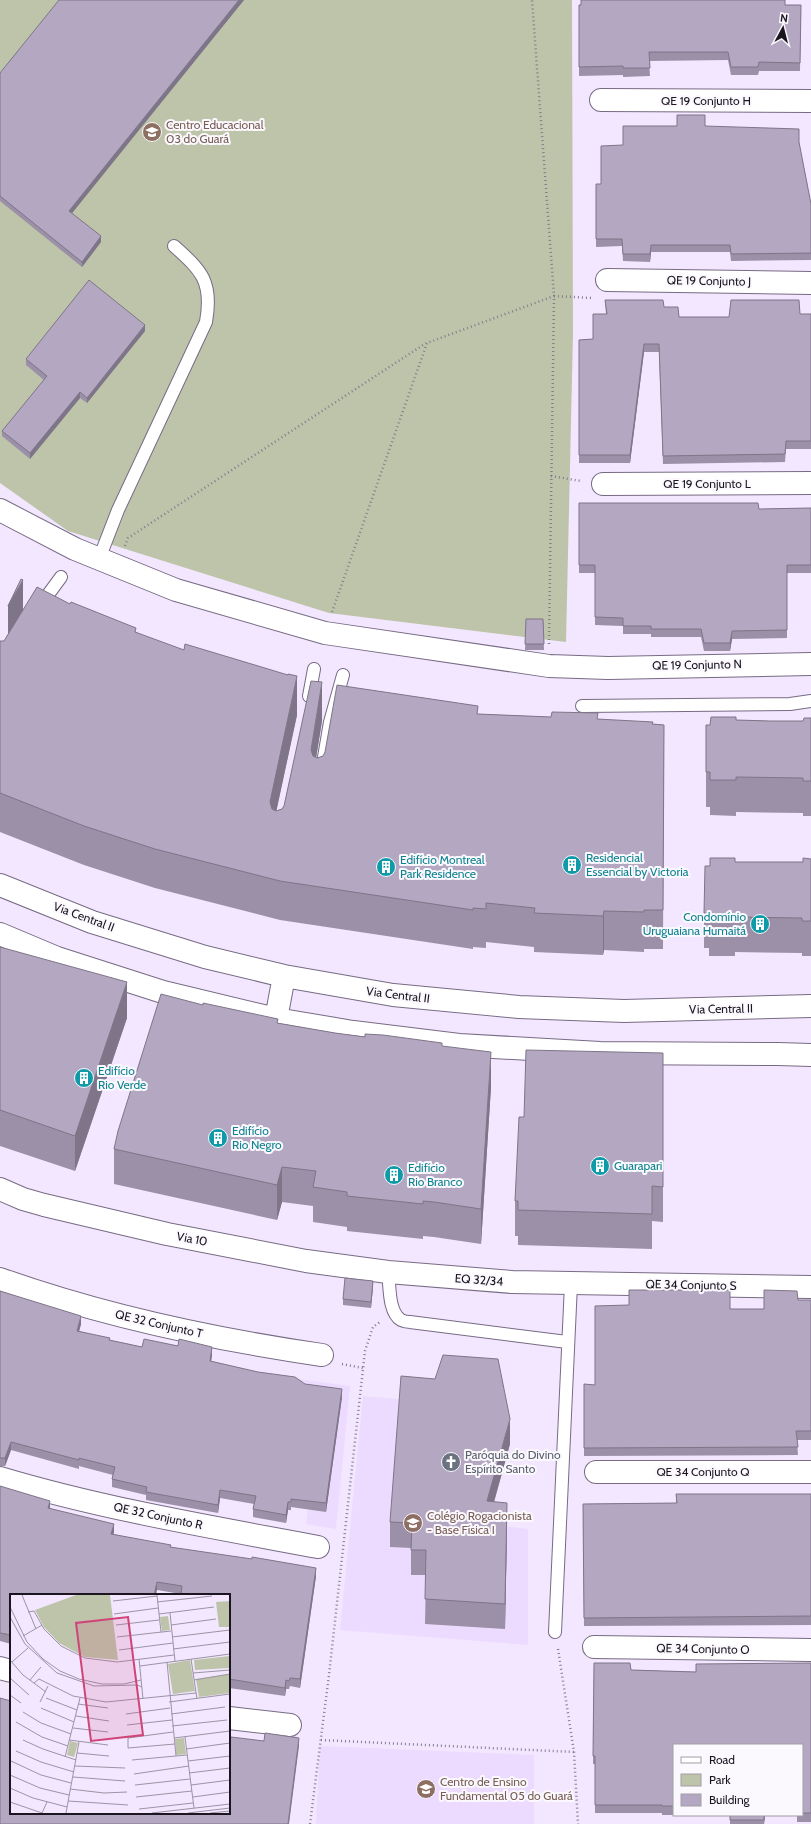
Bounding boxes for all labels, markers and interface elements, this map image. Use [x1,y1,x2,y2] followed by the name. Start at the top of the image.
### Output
[763,8,803,48] north arrow
[780,11,789,25] text: N
[661,93,751,108] street label: QE 19 Conjunto H
[166,117,264,146] place label: Centro Educacional 03 do Guará
[141,121,163,143] school or university icon: Centro Educacional 03 do Guará
[667,272,751,289] street label: QE 19 Conjunto J
[663,476,751,491] street label: QE 19 Conjunto L
[652,656,742,673] street label: QE 19 Conjunto N
[586,850,689,879] place label: Residencial Essencial by Victoria
[400,852,485,881] place label: Edifício Montreal Park Residence
[561,854,583,876] building icon: Residencial Essencial by Victoria
[375,856,397,878] building icon: Edifício Montreal Park Residence
[52,899,117,935] street label: Via Central II
[643,909,746,938] place label: Condomínio Uruguaiana Humaitá
[749,913,771,935] building icon: Condomínio Uruguaiana Humaitá
[365,983,431,1006] street label: Via Central II
[689,1000,753,1017] street label: Via Central II
[98,1063,146,1092] place label: Edifício Rio Verde
[73,1067,95,1089] building icon: Edifício Rio Verde
[232,1123,282,1152] place label: Edifício Rio Negro
[207,1127,229,1149] building icon: Edifício Rio Negro
[589,1155,611,1177] building icon: Guarapari
[614,1158,662,1173] place label: Guarapari
[408,1160,463,1189] place label: Edifício Rio Branco
[383,1164,405,1186] building icon: Edifício Rio Branco
[175,1228,209,1249] street label: Via 10
[454,1270,504,1289] street label: EQ 32/34
[645,1276,737,1293] street label: QE 34 Conjunto S
[114,1306,205,1341] street label: QE 32 Conjunto T
[465,1447,561,1476] place label: Paróquia do Divino Espírito Santo
[440,1451,462,1473] church icon: Paróquia do Divino Espírito Santo
[656,1464,750,1479] street label: QE 34 Conjunto Q
[112,1499,205,1532] street label: QE 32 Conjunto R
[427,1508,532,1537] place label: Colégio Rogacionista - Base Física I
[402,1512,424,1534] school or university icon: Colégio Rogacionista - Base Física I
[10,1594,230,1814] inset map
[656,1640,750,1657] street label: QE 34 Conjunto O
[673,1744,803,1816] legend
[709,1752,735,1767] text: Road
[709,1772,731,1787] text: Park
[440,1774,573,1803] place label: Centro de Ensino Fundamental 05 do Guará
[415,1778,437,1800] school or university icon: Centro de Ensino Fundamental 05 do Guará
[709,1792,751,1807] text: Building

